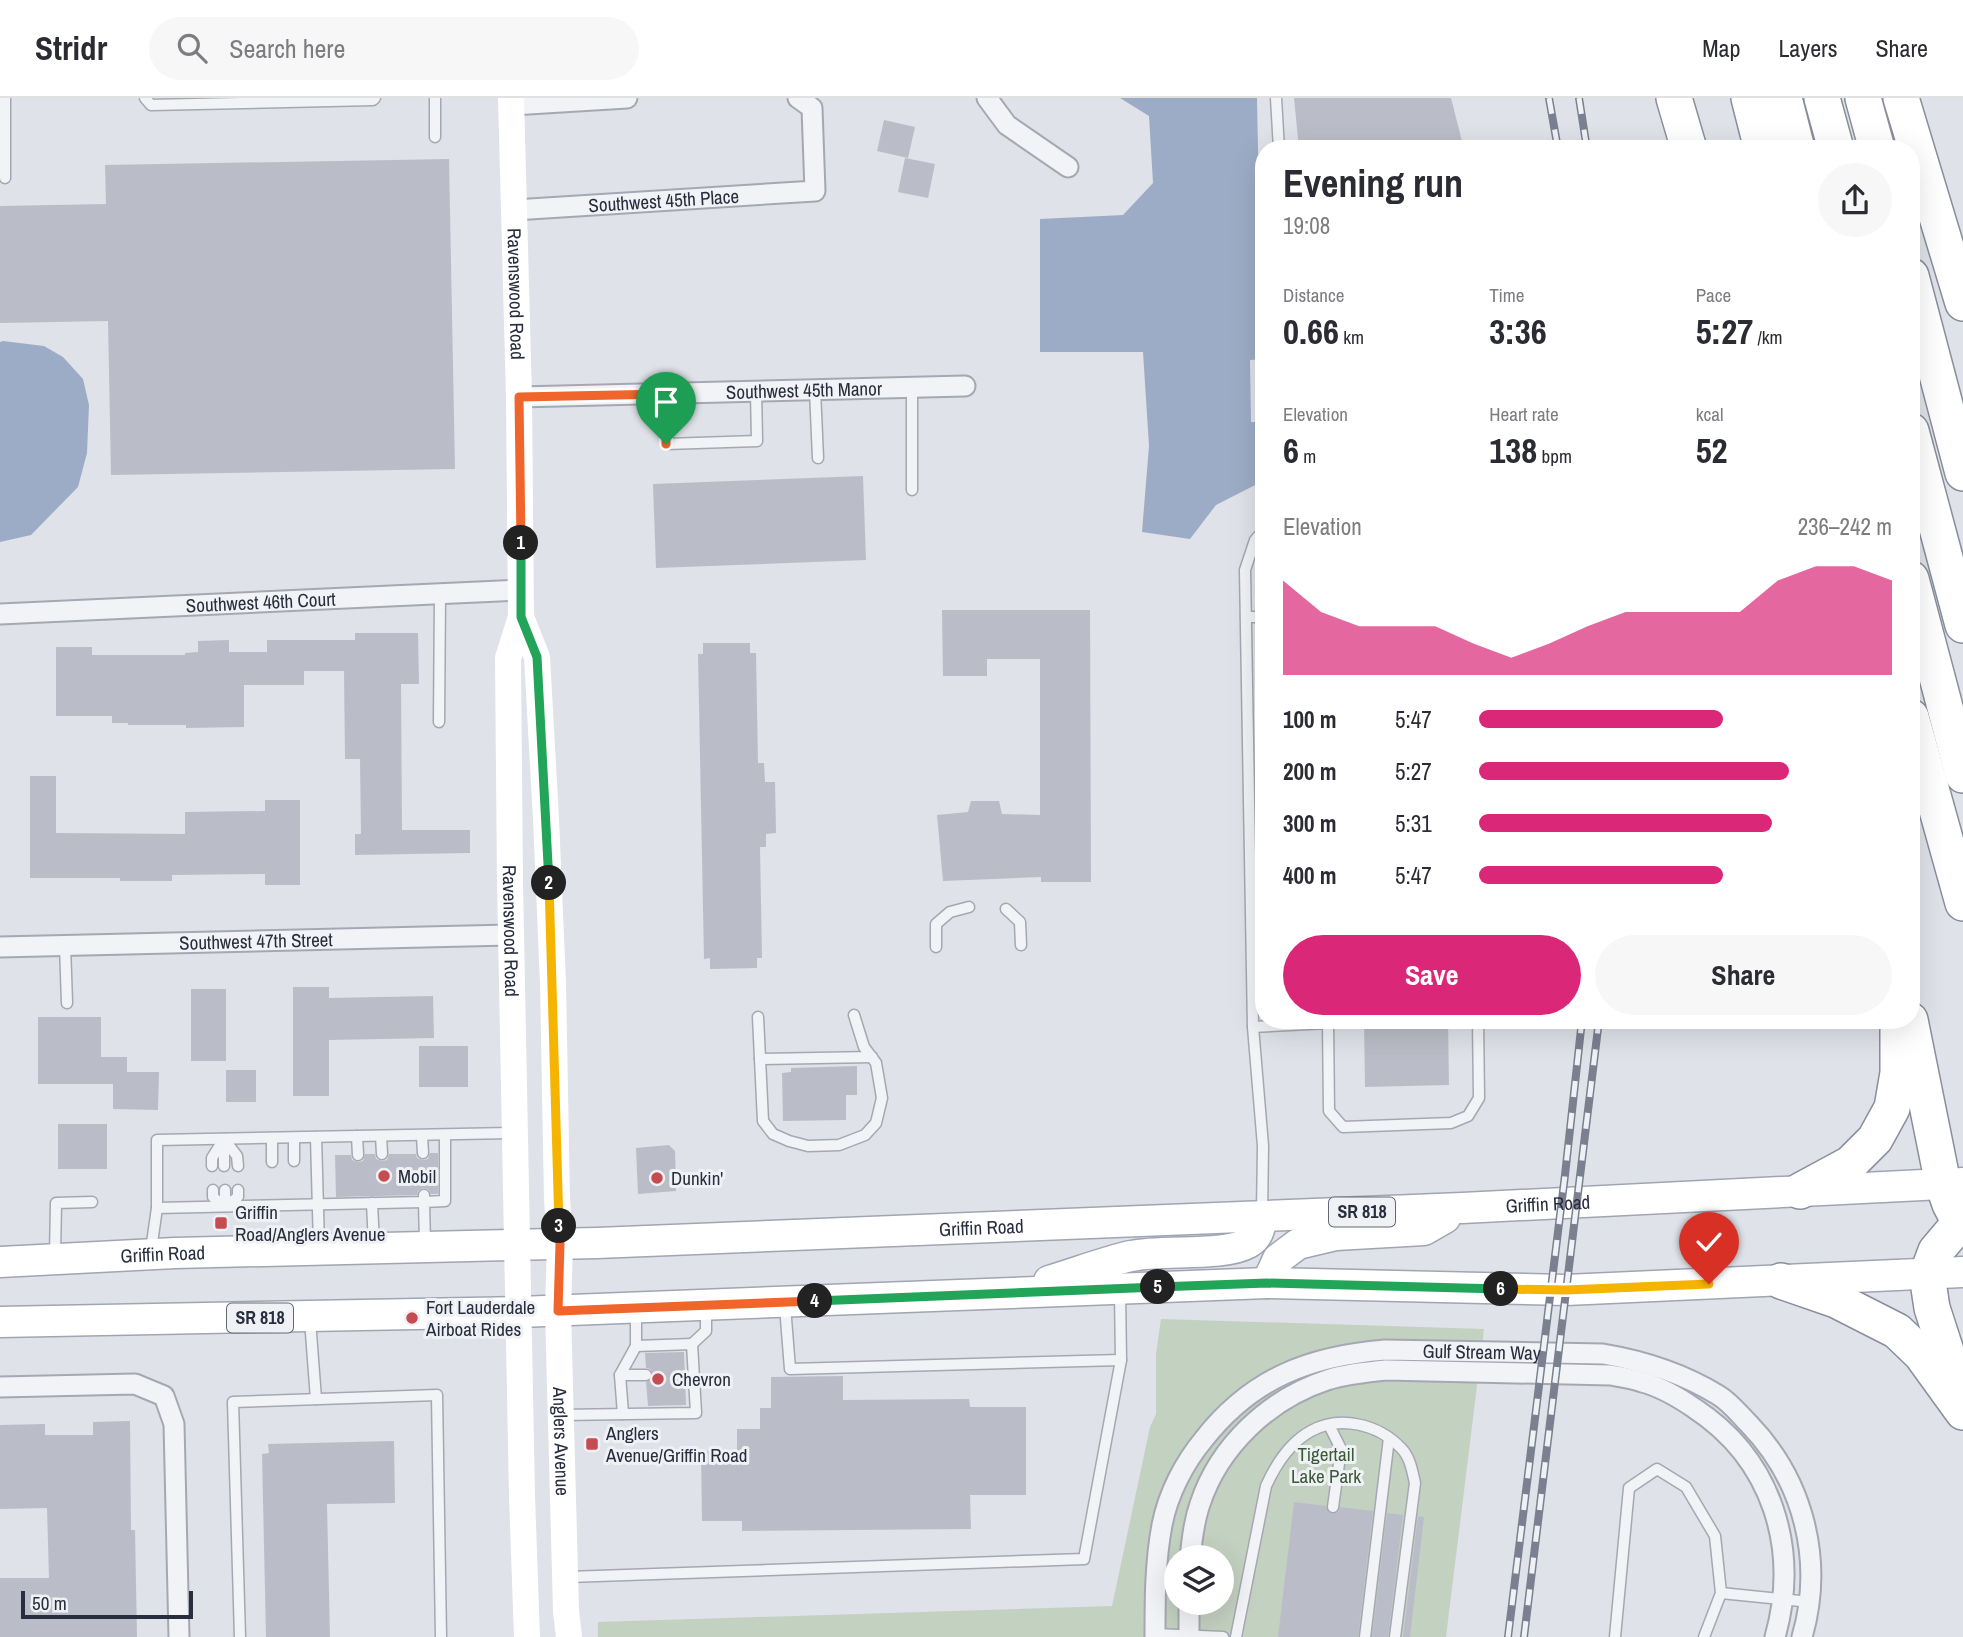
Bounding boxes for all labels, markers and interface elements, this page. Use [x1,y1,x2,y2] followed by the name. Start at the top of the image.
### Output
[149,17,639,80] search box
[35,26,107,70] text: Stridr
[173,29,211,67] icon: search
[229,31,345,66] text: Search here
[1702,32,1740,64] text: Map
[1778,32,1837,64] text: Layers
[1875,32,1928,64] text: Share
[1283,158,1463,209] text: Evening run
[1818,163,1892,237] button: share
[588,183,740,218] street label: Southwest 45th Place
[1283,210,1330,241] text: 19:08
[501,228,531,360] street label: Ravenswood Road
[1283,282,1344,308] text: Distance
[1489,282,1524,308] text: Time
[1696,282,1731,308] text: Pace
[1283,308,1339,355] text: 0.66
[1489,308,1547,355] text: 3:36
[1696,308,1753,355] text: 5:27
[1339,324,1364,350] text: km
[1753,324,1783,350] text: /km
[636,372,696,444] pin
[726,375,883,405] street label: Southwest 45th Manor
[647,383,685,421] icon: arrive
[1283,401,1348,427] text: Elevation
[1489,401,1559,427] text: Heart rate
[1696,401,1723,427] text: kcal
[1283,427,1299,474] text: 6
[1489,427,1537,474] text: 138
[1696,427,1728,474] text: 52
[1299,443,1316,469] text: m
[1537,443,1572,469] text: bpm
[1283,511,1362,542] text: Elevation
[1798,511,1892,542] text: 236–242 m
[504,526,538,560] pin: 1
[516,529,525,555] text: 1
[185,586,337,618] street label: Southwest 46th Court
[1283,704,1336,735] text: 100 m
[1395,704,1432,735] text: 5:47
[1283,756,1336,787] text: 200 m
[1395,756,1432,787] text: 5:27
[1283,808,1336,839] text: 300 m
[1395,808,1432,839] text: 5:31
[1283,860,1336,891] text: 400 m
[1395,860,1432,891] text: 5:47
[497,865,525,997] street label: Ravenswood Road
[532,866,566,900] pin: 2
[544,869,553,895] text: 2
[179,926,334,956] street label: Southwest 47th Street
[1283,935,1581,1015] button: Save
[1595,935,1892,1015] button: Share
[398,1163,436,1189] place label: Mobil
[671,1165,723,1191] place label: Dunkin'
[376,1168,392,1184] marker: Mobil
[649,1170,665,1186] marker: Dunkin'
[1505,1189,1591,1219] street label: Griffin Road
[1329,1198,1395,1226] road number: SR 818
[235,1199,385,1247] place label: Griffin Road/Anglers Avenue
[542,1208,576,1244] pin: 3
[554,1212,563,1238] text: 3
[1679,1212,1739,1284] pin
[939,1213,1024,1242] street label: Griffin Road
[213,1215,229,1231] marker: Griffin Road/Anglers Avenue
[1690,1223,1728,1261] icon: check
[120,1239,205,1269] street label: Griffin Road
[1140,1270,1176,1304] pin: 5
[1484,1272,1518,1306] pin: 6
[1153,1273,1162,1299] text: 5
[1496,1275,1505,1301] text: 6
[798,1284,832,1318] pin: 4
[810,1287,819,1313] text: 4
[425,1294,535,1342] place label: Fort Lauderdale Airboat Rides
[227,1303,293,1332] road number: SR 818
[404,1310,420,1326] marker: Fort Lauderdale Airboat Rides
[1422,1338,1541,1366] street label: Gulf Stream Way
[672,1366,731,1392] place label: Chevron
[650,1371,666,1387] marker: Chevron
[547,1385,576,1496] street label: Anglers Avenue
[605,1420,748,1468] place label: Anglers Avenue/Griffin Road
[584,1436,600,1452] marker: Anglers Avenue/Griffin Road
[1291,1441,1361,1489] park label: Tigertail Lake Park
[1164,1545,1234,1615] map controls
[1164,1545,1234,1615] button: layers
[21,1588,192,1620] scale bar
[32,1590,67,1616] text: 50 m

